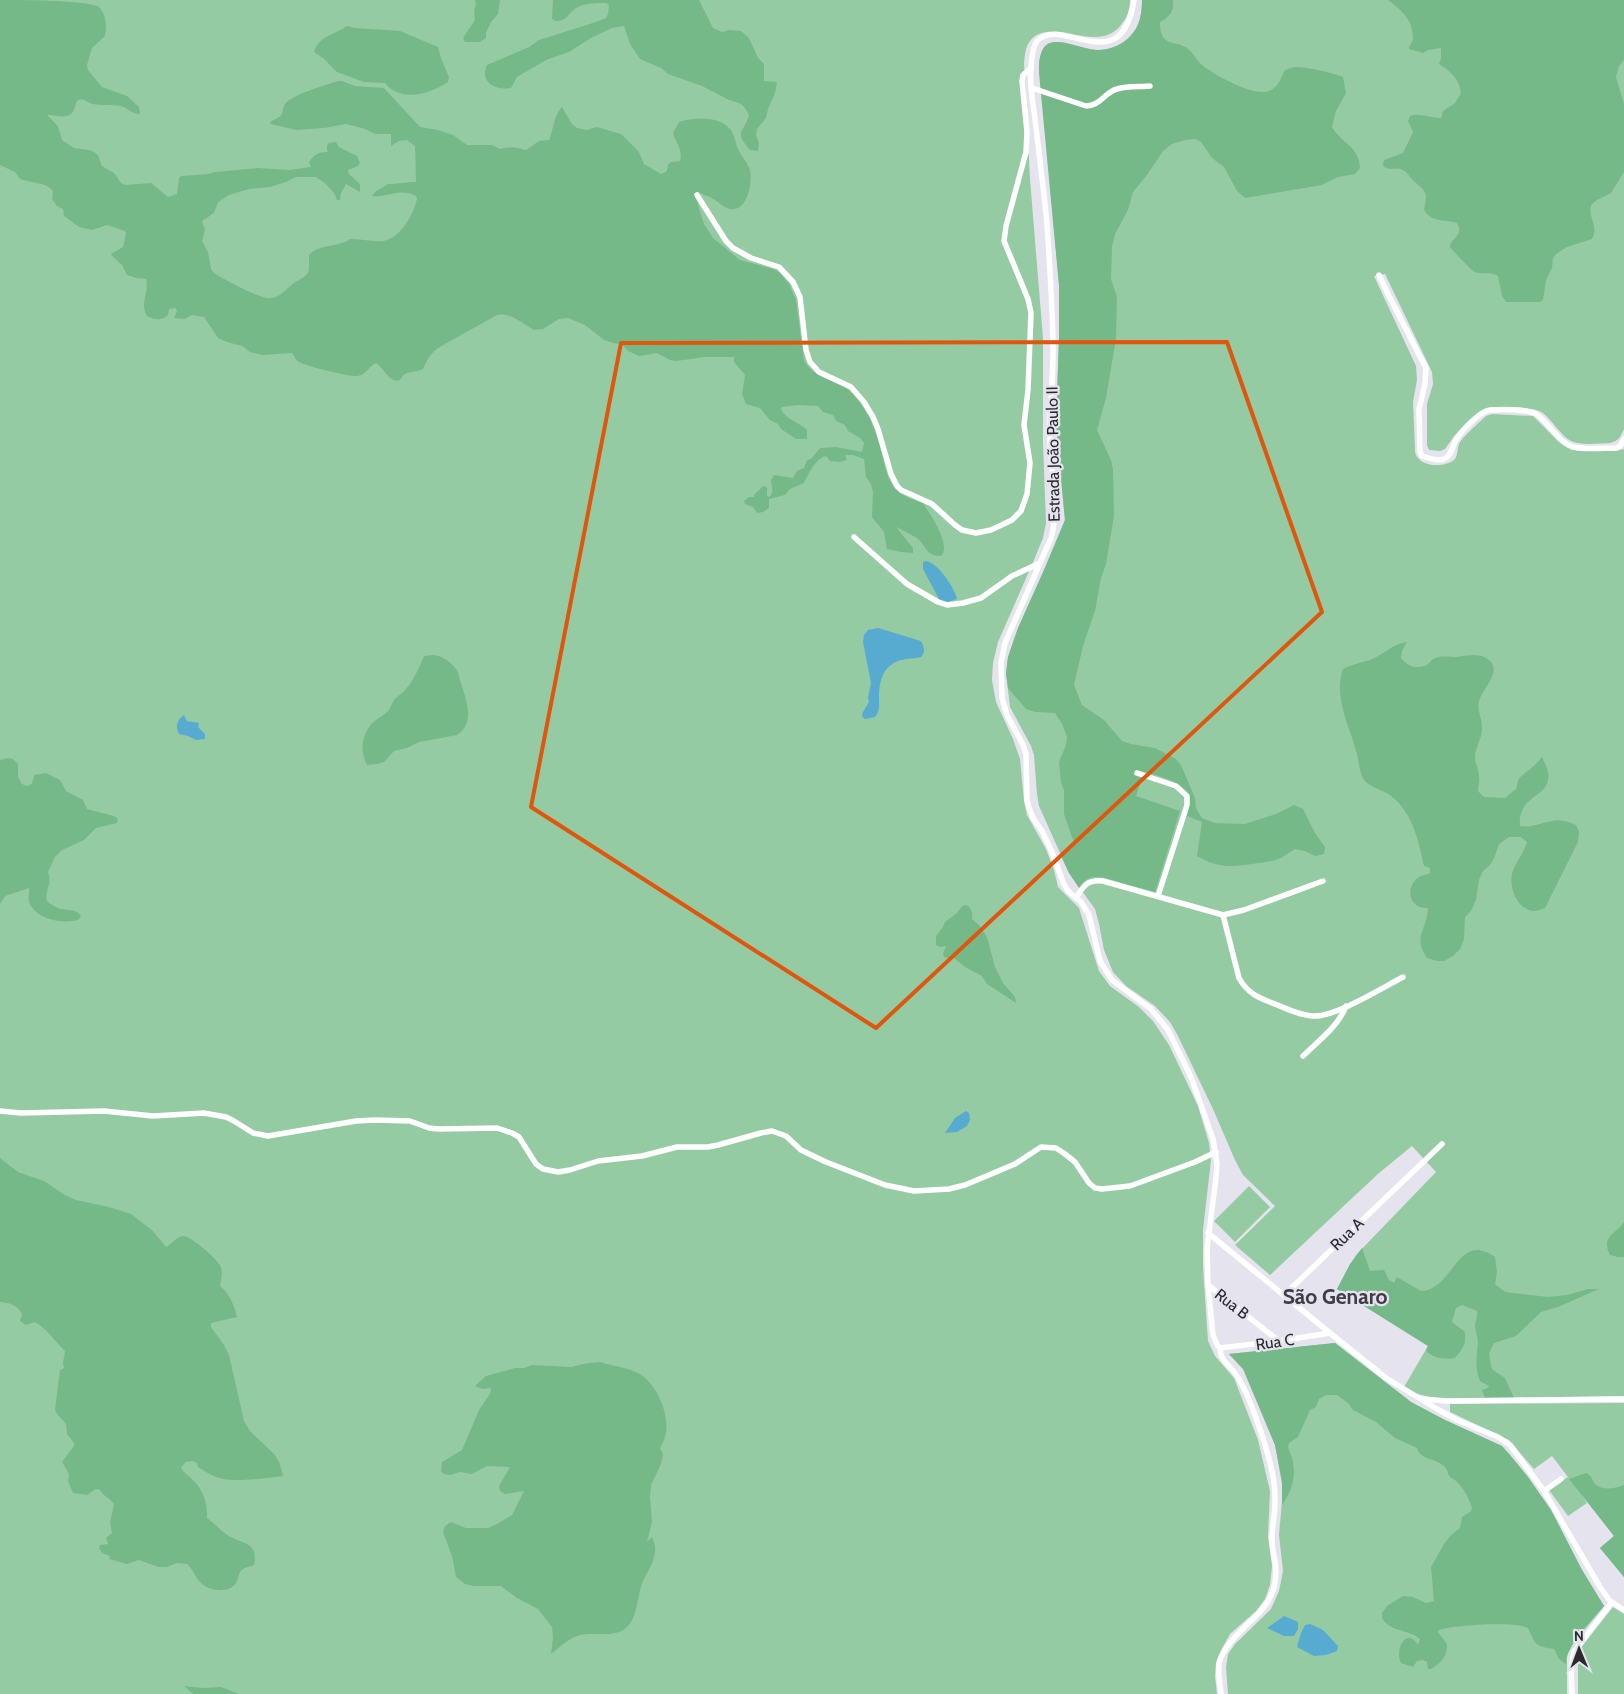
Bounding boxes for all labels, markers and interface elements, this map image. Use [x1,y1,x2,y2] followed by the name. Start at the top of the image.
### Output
[1042,386,1064,522] street label: Estrada João Paulo II
[1326,1214,1368,1254] street label: Rua A
[1283,1284,1387,1309] district label: São Genaro
[1211,1285,1253,1324] street label: Rua B
[1254,1330,1296,1354] street label: Rua C
[1554,1624,1604,1674] north arrow
[1574,1627,1584,1645] text: N

